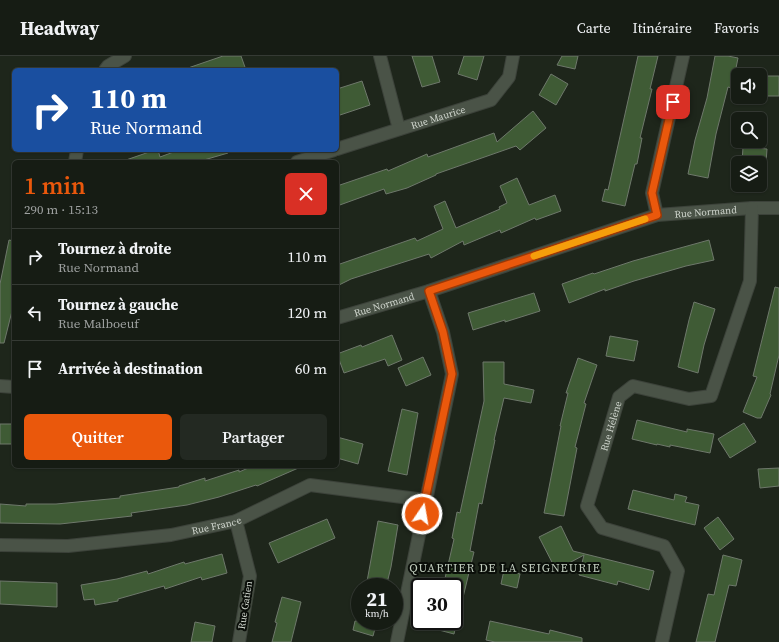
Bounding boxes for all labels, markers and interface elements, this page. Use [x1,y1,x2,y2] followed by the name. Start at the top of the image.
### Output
[20,15,99,41] text: Headway
[577,18,611,38] text: Carte
[633,18,692,38] text: Itinéraire
[714,18,759,38] text: Favoris
[731,68,767,192] map controls
[731,68,767,104] button: sound
[90,79,167,117] text: 110 m
[24,84,76,136] icon: right
[656,85,690,119] pin
[662,91,684,113] icon: arrive
[409,102,467,132] street label: Rue Maurice
[731,112,767,148] button: search
[90,115,202,140] text: Rue Normand
[731,156,767,192] button: layers
[24,169,86,202] text: 1 min
[285,173,327,215] button: close
[24,201,98,218] text: 290 m · 15:13
[674,203,738,220] street label: Rue Normand
[58,238,171,259] text: Tournez à droite
[24,246,46,268] icon: right
[287,246,327,267] text: 110 m
[58,259,139,276] text: Rue Normand
[352,289,416,319] street label: Rue Normand
[58,294,178,315] text: Tournez à gauche
[24,302,46,324] icon: left
[287,302,327,323] text: 120 m
[58,315,139,332] text: Rue Malboeuf
[24,358,46,380] icon: arrive
[58,358,203,379] text: Arrivée à destination
[295,358,327,379] text: 60 m
[597,399,624,453] street label: Rue Hélène
[24,414,172,460] button: Quitter
[180,414,327,460] button: Partager
[401,493,443,535] position arrow
[190,513,243,537] street label: Rue France
[409,560,601,576] district label: QUARTIER DE LA SEIGNEURIE
[411,578,463,630] speed limit sign: 30
[235,580,255,630] street label: Rue Gatien
[366,585,388,613] text: 21
[365,607,389,620] text: km/h

